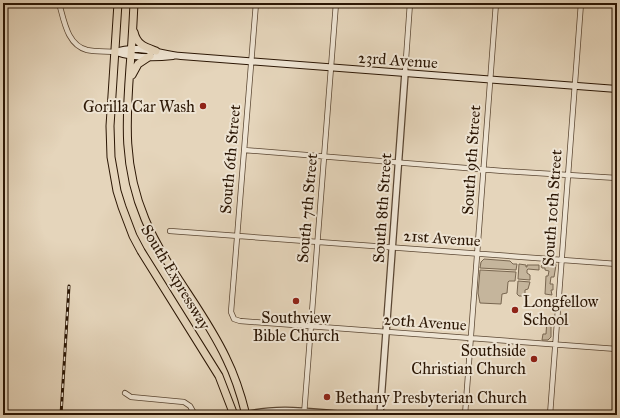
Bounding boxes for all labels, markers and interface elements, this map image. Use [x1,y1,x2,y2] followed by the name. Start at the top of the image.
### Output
[358,48,439,72] street label: 23rd Avenue
[83,97,195,116] place label: Gorilla Car Wash
[198,101,208,111] marker: Gorilla Car Wash
[216,103,244,215] street label: South 6th Street
[458,104,484,216] street label: South 9th Street
[538,149,566,267] street label: South 10th Street
[293,152,321,264] street label: South 7th Street
[369,152,395,264] street label: South 8th Street
[137,221,215,333] street label: South Expressway
[403,226,481,250] street label: 21st Avenue
[523,292,599,329] place label: Longfellow School
[291,296,301,306] marker: Southview Bible Church
[510,305,520,315] marker: Longfellow School
[253,308,339,345] place label: Southview Bible Church
[383,310,468,334] street label: 20th Avenue
[411,341,526,378] place label: Southside Christian Church
[529,354,539,364] marker: Southside Christian Church
[335,388,527,407] place label: Bethany Presbyterian Church
[322,392,332,402] marker: Bethany Presbyterian Church

